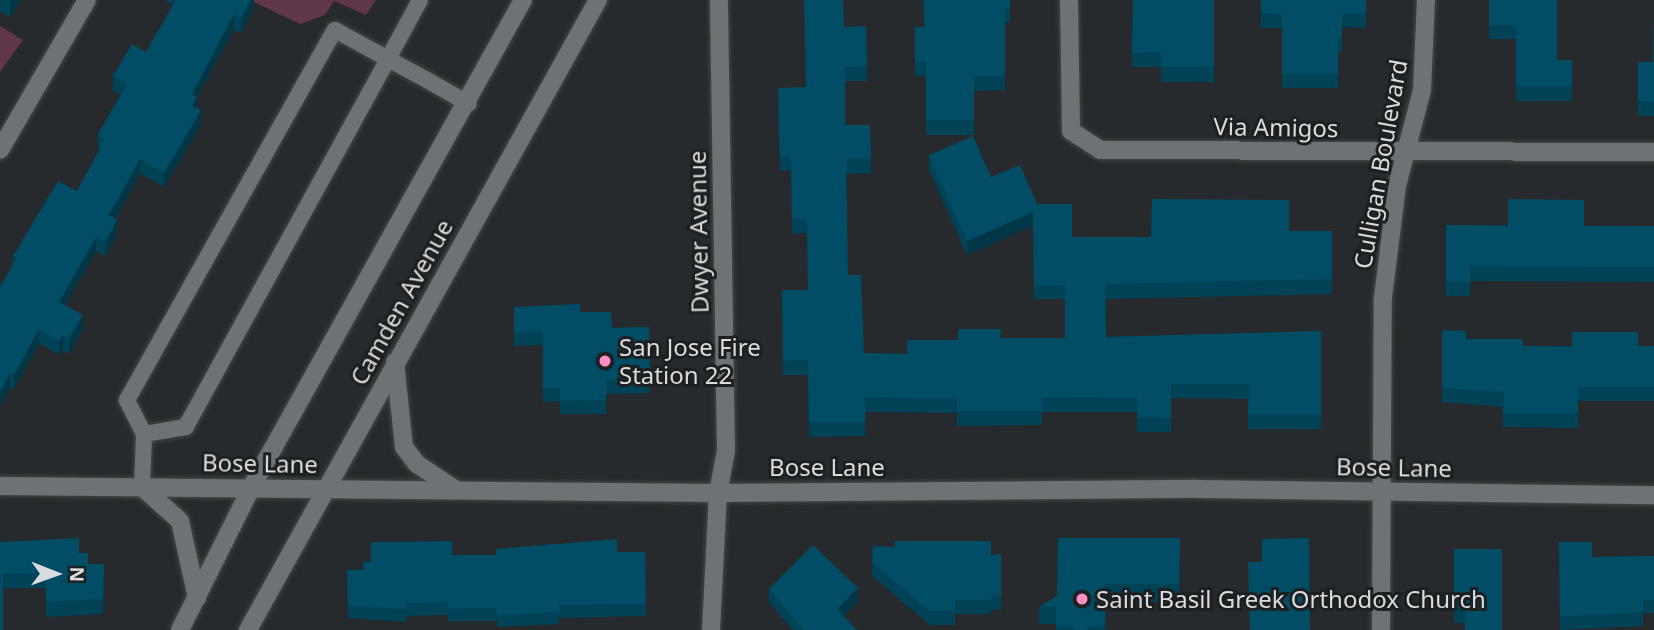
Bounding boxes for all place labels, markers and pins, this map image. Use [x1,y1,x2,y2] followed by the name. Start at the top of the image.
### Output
[619,333,761,389] place label: San Jose Fire Station 22
[597,353,613,369] marker: San Jose Fire Station 22
[1096,585,1486,613] place label: Saint Basil Greek Orthodox Church
[1074,591,1090,607] marker: Saint Basil Greek Orthodox Church

